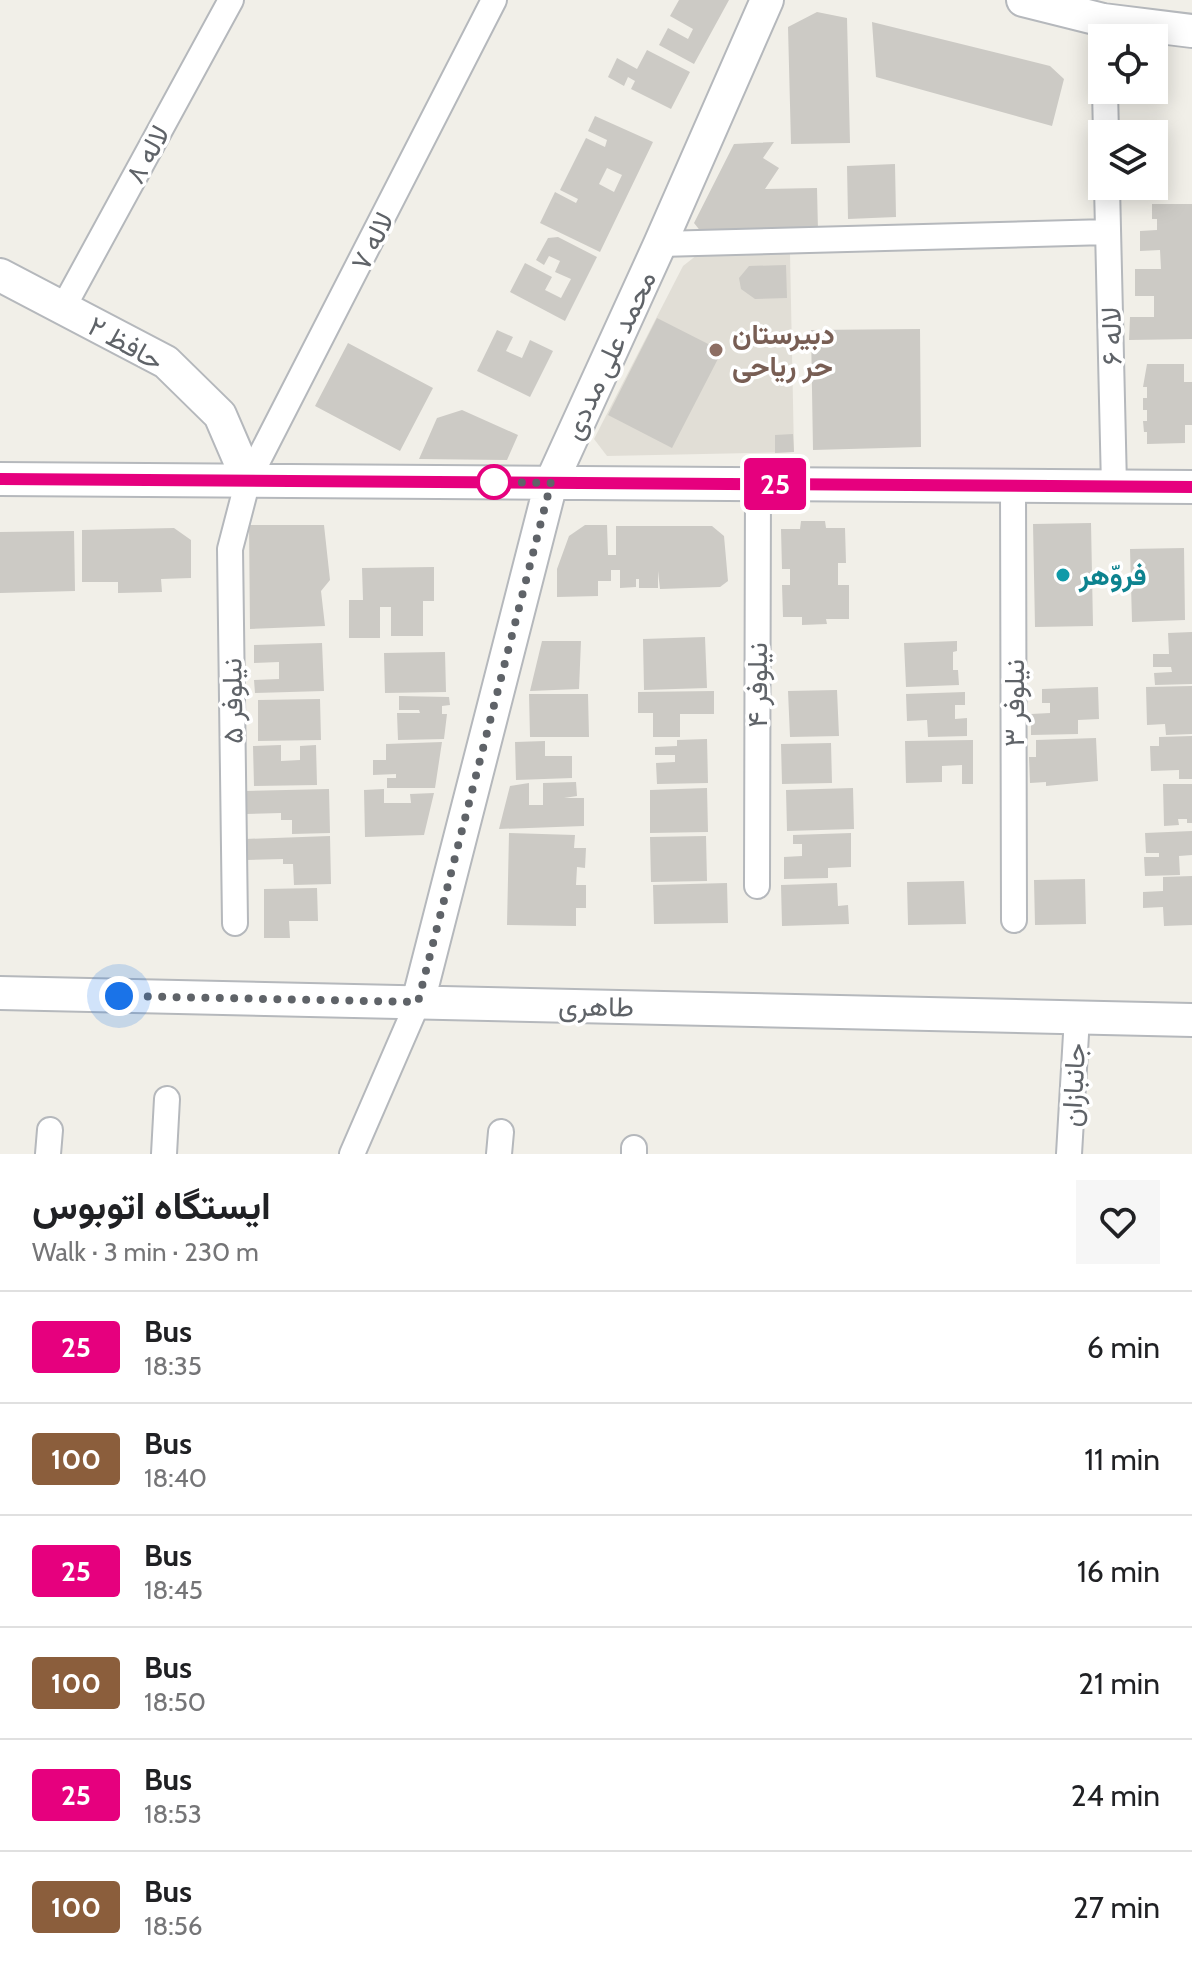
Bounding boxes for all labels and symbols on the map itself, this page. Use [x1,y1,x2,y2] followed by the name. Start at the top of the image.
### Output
[117,119,177,189] street label: لاله ۸
[343,206,401,276] street label: لاله ۷
[555,265,663,445] street label: محمد علی مددی
[1093,306,1129,366] street label: لاله ۶
[82,308,170,378] street label: حافظ ۲
[732,317,835,384] place label: دبیرستان حر ریاحی
[707,341,725,359] marker: دبیرستان حر ریاحی
[739,458,811,510] line badge: 25
[477,465,511,499] unlabelled marker
[1078,558,1147,593] place label: فروّهر
[1054,566,1072,584] marker: فروّهر
[740,642,775,728] street label: نیلوفر ۴
[214,658,251,744] street label: نیلوفر ۵
[997,659,1032,747] street label: نیلوفر ۳
[99,976,139,1016] your location
[558,988,634,1025] street label: طاهری
[1054,1042,1093,1128] street label: جانبازان

